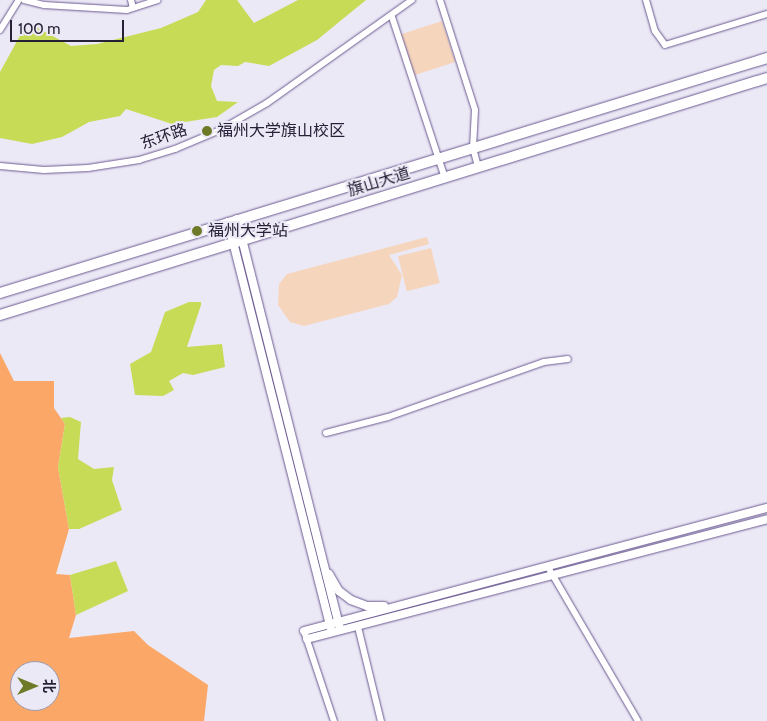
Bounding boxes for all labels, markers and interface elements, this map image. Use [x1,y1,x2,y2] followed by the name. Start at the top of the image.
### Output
[12,10,126,42] scale bar
[18,20,60,38] text: 100 m
[138,120,190,154] street label: 东环路
[217,121,345,141] place label: 福州大学旗山校区
[201,125,213,137] marker: 福州大学旗山校区
[346,163,412,201] street label: 旗山大道
[208,221,288,241] place label: 福州大学站
[190,224,204,238] marker: 福州大学站
[10,661,60,711] north arrow
[40,679,58,693] text: 北

